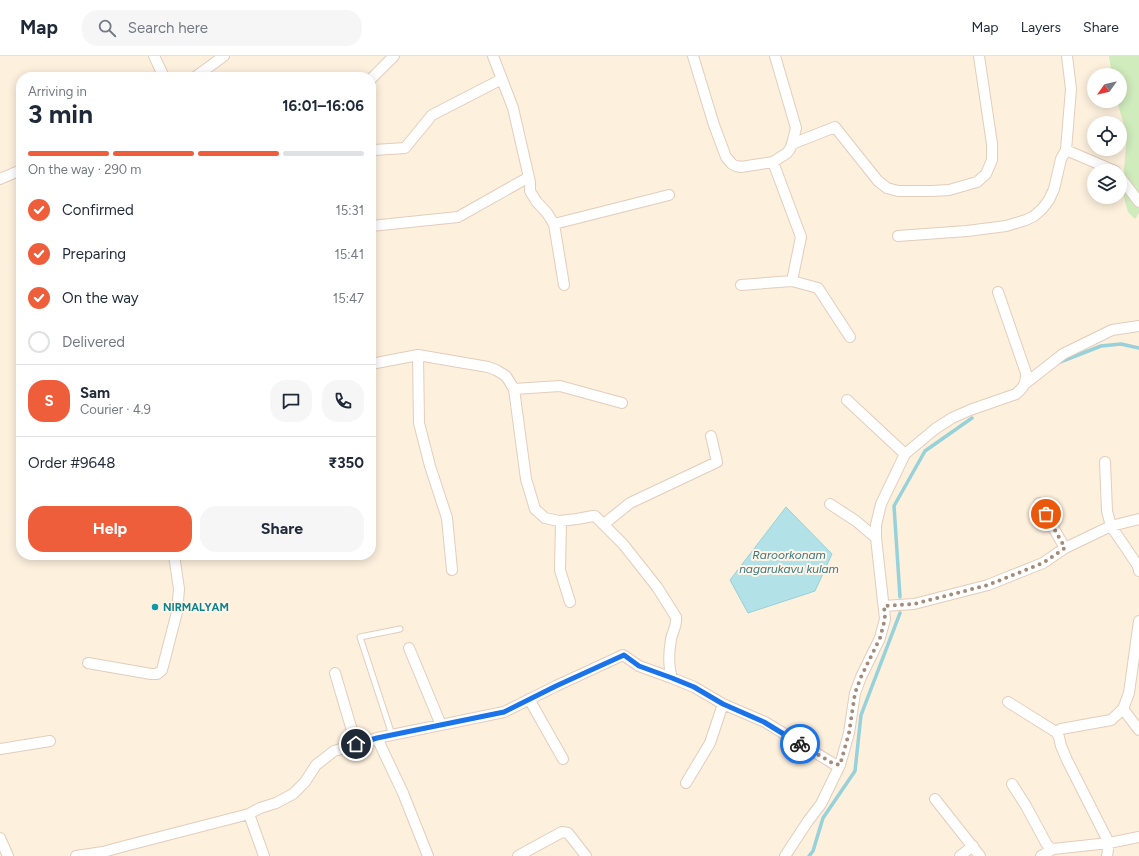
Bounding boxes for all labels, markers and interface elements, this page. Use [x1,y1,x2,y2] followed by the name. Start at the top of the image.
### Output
[82,10,362,46] search box
[20,16,58,39] text: Map
[96,17,118,39] icon: search
[128,19,208,37] text: Search here
[971,19,999,36] text: Map
[1021,19,1061,36] text: Layers
[1083,19,1119,36] text: Share
[1087,68,1127,108] north arrow
[1087,68,1127,204] map controls
[28,84,87,99] text: Arriving in
[282,97,364,115] text: 16:01–16:06
[28,98,93,130] text: 3 min
[1087,116,1127,156] button: locate
[28,162,141,177] text: On the way · 290 m
[1087,164,1127,204] button: layers
[28,199,50,221] icon: check
[62,201,134,219] text: Confirmed
[335,203,364,218] text: 15:31
[28,243,50,265] icon: check
[62,245,126,263] text: Preparing
[334,247,364,262] text: 15:41
[28,287,50,309] icon: check
[62,289,139,307] text: On the way
[333,291,364,306] text: 15:47
[62,333,125,351] text: Delivered
[270,380,312,422] button: chat
[322,380,364,422] button: phone
[80,384,110,402] text: Sam
[44,392,54,410] text: S
[80,402,151,417] text: Courier · 4.9
[28,454,115,472] text: Order #9648
[328,454,364,472] text: ₹350
[1029,497,1063,531] pin
[1035,503,1057,525] icon: bag
[28,506,192,552] button: Help
[200,506,364,552] button: Share
[739,548,839,576] water label: Raroorkonam nagarukavu kulam
[163,601,229,614] place label: NIRMALYAM
[150,602,160,612] marker: NIRMALYAM
[780,724,820,764] courier
[339,727,373,761] pin
[345,733,367,755] icon: home
[789,733,811,755] icon: bike

